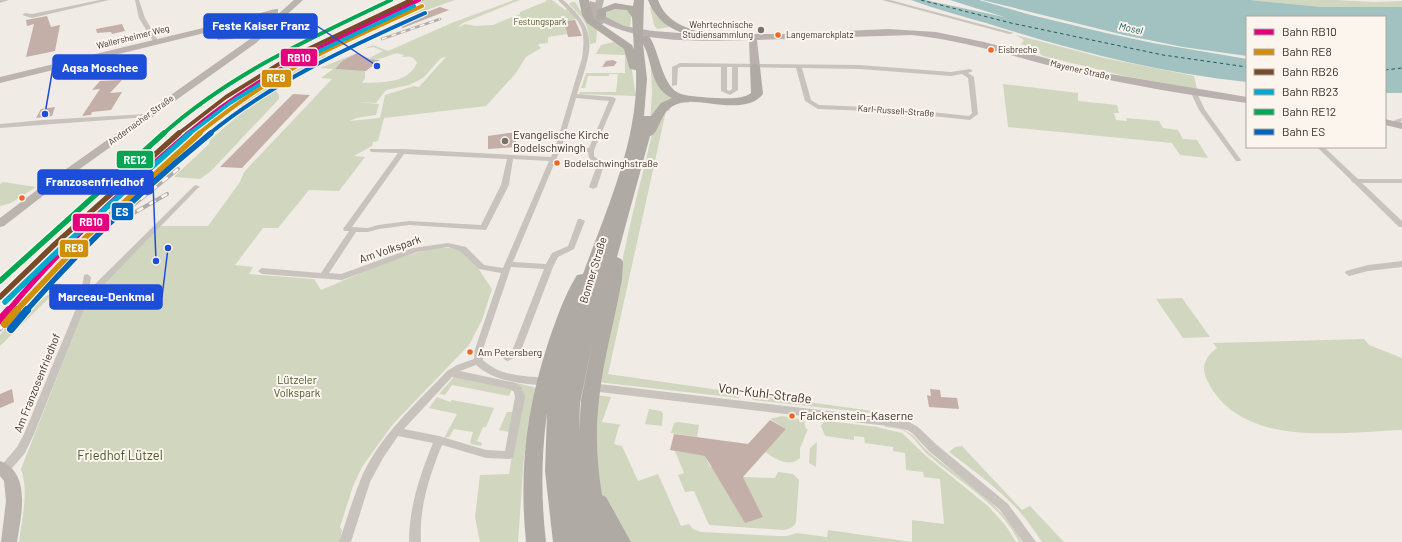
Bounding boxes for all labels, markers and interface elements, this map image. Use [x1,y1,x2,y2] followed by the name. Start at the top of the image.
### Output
[204,14,317,38] callout: Feste Kaiser Franz
[513,16,567,27] park label: Festungspark
[1246,16,1386,148] legend
[212,18,310,32] text: Feste Kaiser Franz
[682,19,753,40] place label: Wehrtechnische Studiensammlung
[1118,20,1145,37] water label: Mosel
[95,22,171,51] street label: Wallersheimer Weg
[1282,24,1337,38] text: Bahn RB10
[756,25,766,35] marker: Wehrtechnische Studiensammlung
[786,29,854,40] place label: Langemarckplatz
[773,30,783,40] marker: Langemarckplatz
[998,44,1037,55] place label: Eisbreche
[1282,44,1332,58] text: Bahn RE8
[986,45,996,55] marker: Eisbreche
[280,48,318,67] line badge: RB10
[287,51,311,64] text: RB10
[53,55,146,79] callout: Aqsa Moschee
[1049,57,1111,82] street label: Mayener Straße
[62,60,139,74] text: Aqsa Moschee
[1282,64,1338,78] text: Bahn RB26
[261,69,292,88] line badge: RE8
[266,71,286,84] text: RE8
[1282,84,1338,98] text: Bahn RB23
[106,92,176,147] street label: Andernacher Straße
[857,102,935,119] street label: Karl-Russell-Straße
[1282,104,1336,118] text: Bahn RE12
[1282,124,1325,138] text: Bahn ES
[513,128,609,154] place label: Evangelische Kirche Bodelschwingh
[500,136,510,146] marker: Evangelische Kirche Bodelschwingh
[116,150,154,169] line badge: RE12
[123,153,147,166] text: RE12
[564,157,658,169] place label: Bodelschwinghstraße
[552,158,562,168] marker: Bodelschwinghstraße
[38,170,153,194] callout: Franzosenfriedhof
[46,174,145,188] text: Franzosenfriedhof
[17,193,27,203] unlabelled marker
[111,202,134,221] line badge: ES
[116,205,129,218] text: ES
[72,213,110,232] line badge: RB10
[79,215,103,228] text: RB10
[357,232,423,265] street label: Am Volkspark
[576,235,609,305] street label: Bonner Straße
[59,239,89,258] line badge: RE8
[64,241,84,254] text: RE8
[50,285,162,309] callout: Marceau-Denkmal
[58,289,154,303] text: Marceau-Denkmal
[11,331,62,434] street label: Am Franzosenfriedhof
[478,346,542,358] place label: Am Petersberg
[465,347,475,357] marker: Am Petersberg
[274,373,321,399] park label: Lützeler Volkspark
[717,379,813,407] street label: Von-Kuhl-Straße
[800,408,914,422] place label: Falckenstein-Kaserne
[787,411,797,421] marker: Falckenstein-Kaserne
[77,447,163,463] park label: Friedhof Lützel

